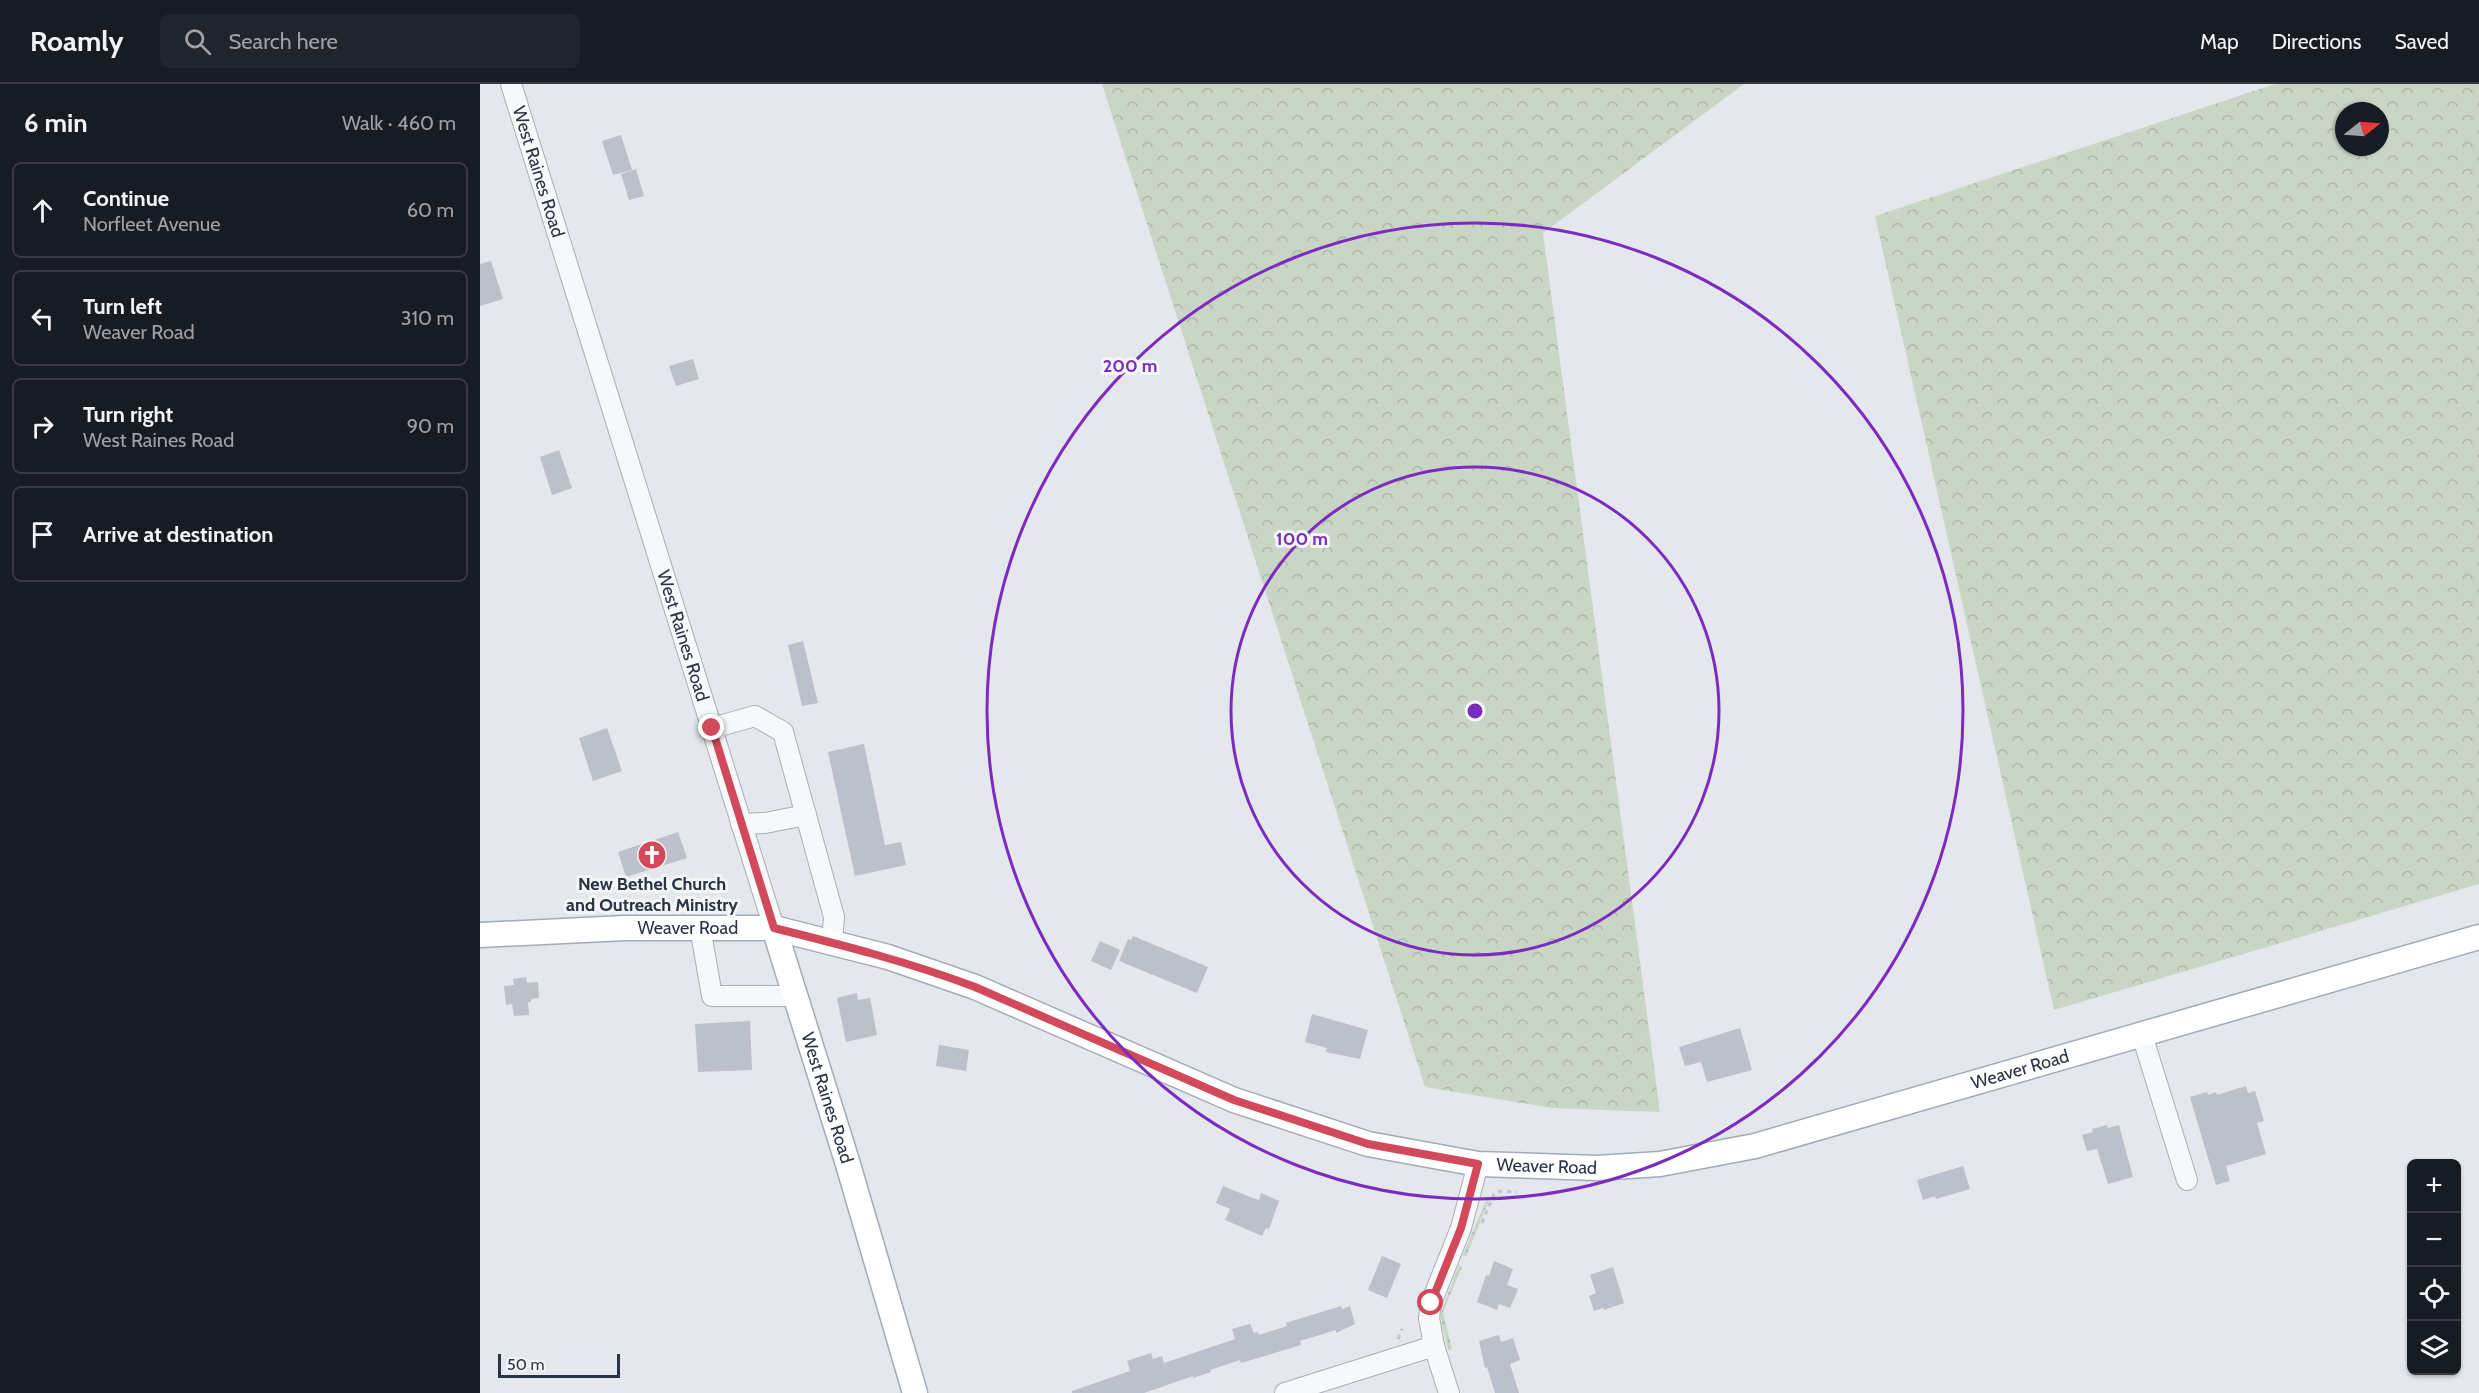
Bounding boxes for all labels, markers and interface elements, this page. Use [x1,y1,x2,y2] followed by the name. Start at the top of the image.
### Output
[160,14,580,68] search box
[30,24,124,58] text: Roamly
[181,25,214,58] icon: search
[229,28,338,55] text: Search here
[2200,29,2239,54] text: Map
[2272,29,2361,54] text: Directions
[2394,29,2449,54] text: Saved
[2335,102,2389,156] north arrow
[508,104,569,240] street label: West Raines Road
[24,107,88,139] text: 6 min
[342,111,456,135] text: Walk · 460 m
[83,185,169,212] text: Continue
[26,194,59,227] icon: ahead
[407,198,454,222] text: 60 m
[83,212,221,236] text: Norfleet Avenue
[83,293,162,320] text: Turn left
[26,302,59,335] icon: left
[401,306,454,330] text: 310 m
[83,320,195,344] text: Weaver Road
[1103,355,1157,377] text: 200 m
[83,401,173,428] text: Turn right
[26,410,59,443] icon: right
[407,414,454,438] text: 90 m
[83,428,234,452] text: West Raines Road
[26,518,59,551] icon: arrive
[83,521,273,548] text: Arrive at destination
[1276,528,1328,550] text: 100 m
[652,568,714,704] street label: West Raines Road
[1465,701,1485,721] centre of rings
[698,714,724,740] route end
[636,839,668,871] church icon: New Bethel Church and Outreach Ministry
[566,873,738,916] place label: New Bethel Church and Outreach Ministry
[638,917,738,939] street label: Weaver Road
[796,1030,858,1166] street label: West Raines Road
[1969,1045,2071,1094] street label: Weaver Road
[1496,1154,1597,1179] street label: Weaver Road
[2407,1159,2461,1375] map controls
[2407,1159,2461,1213] button: +
[2407,1213,2461,1267] button: −
[2407,1267,2461,1321] button: locate
[1417,1289,1443,1315] route start
[2407,1321,2461,1375] button: layers
[498,1351,620,1378] scale bar
[507,1355,544,1374] text: 50 m

